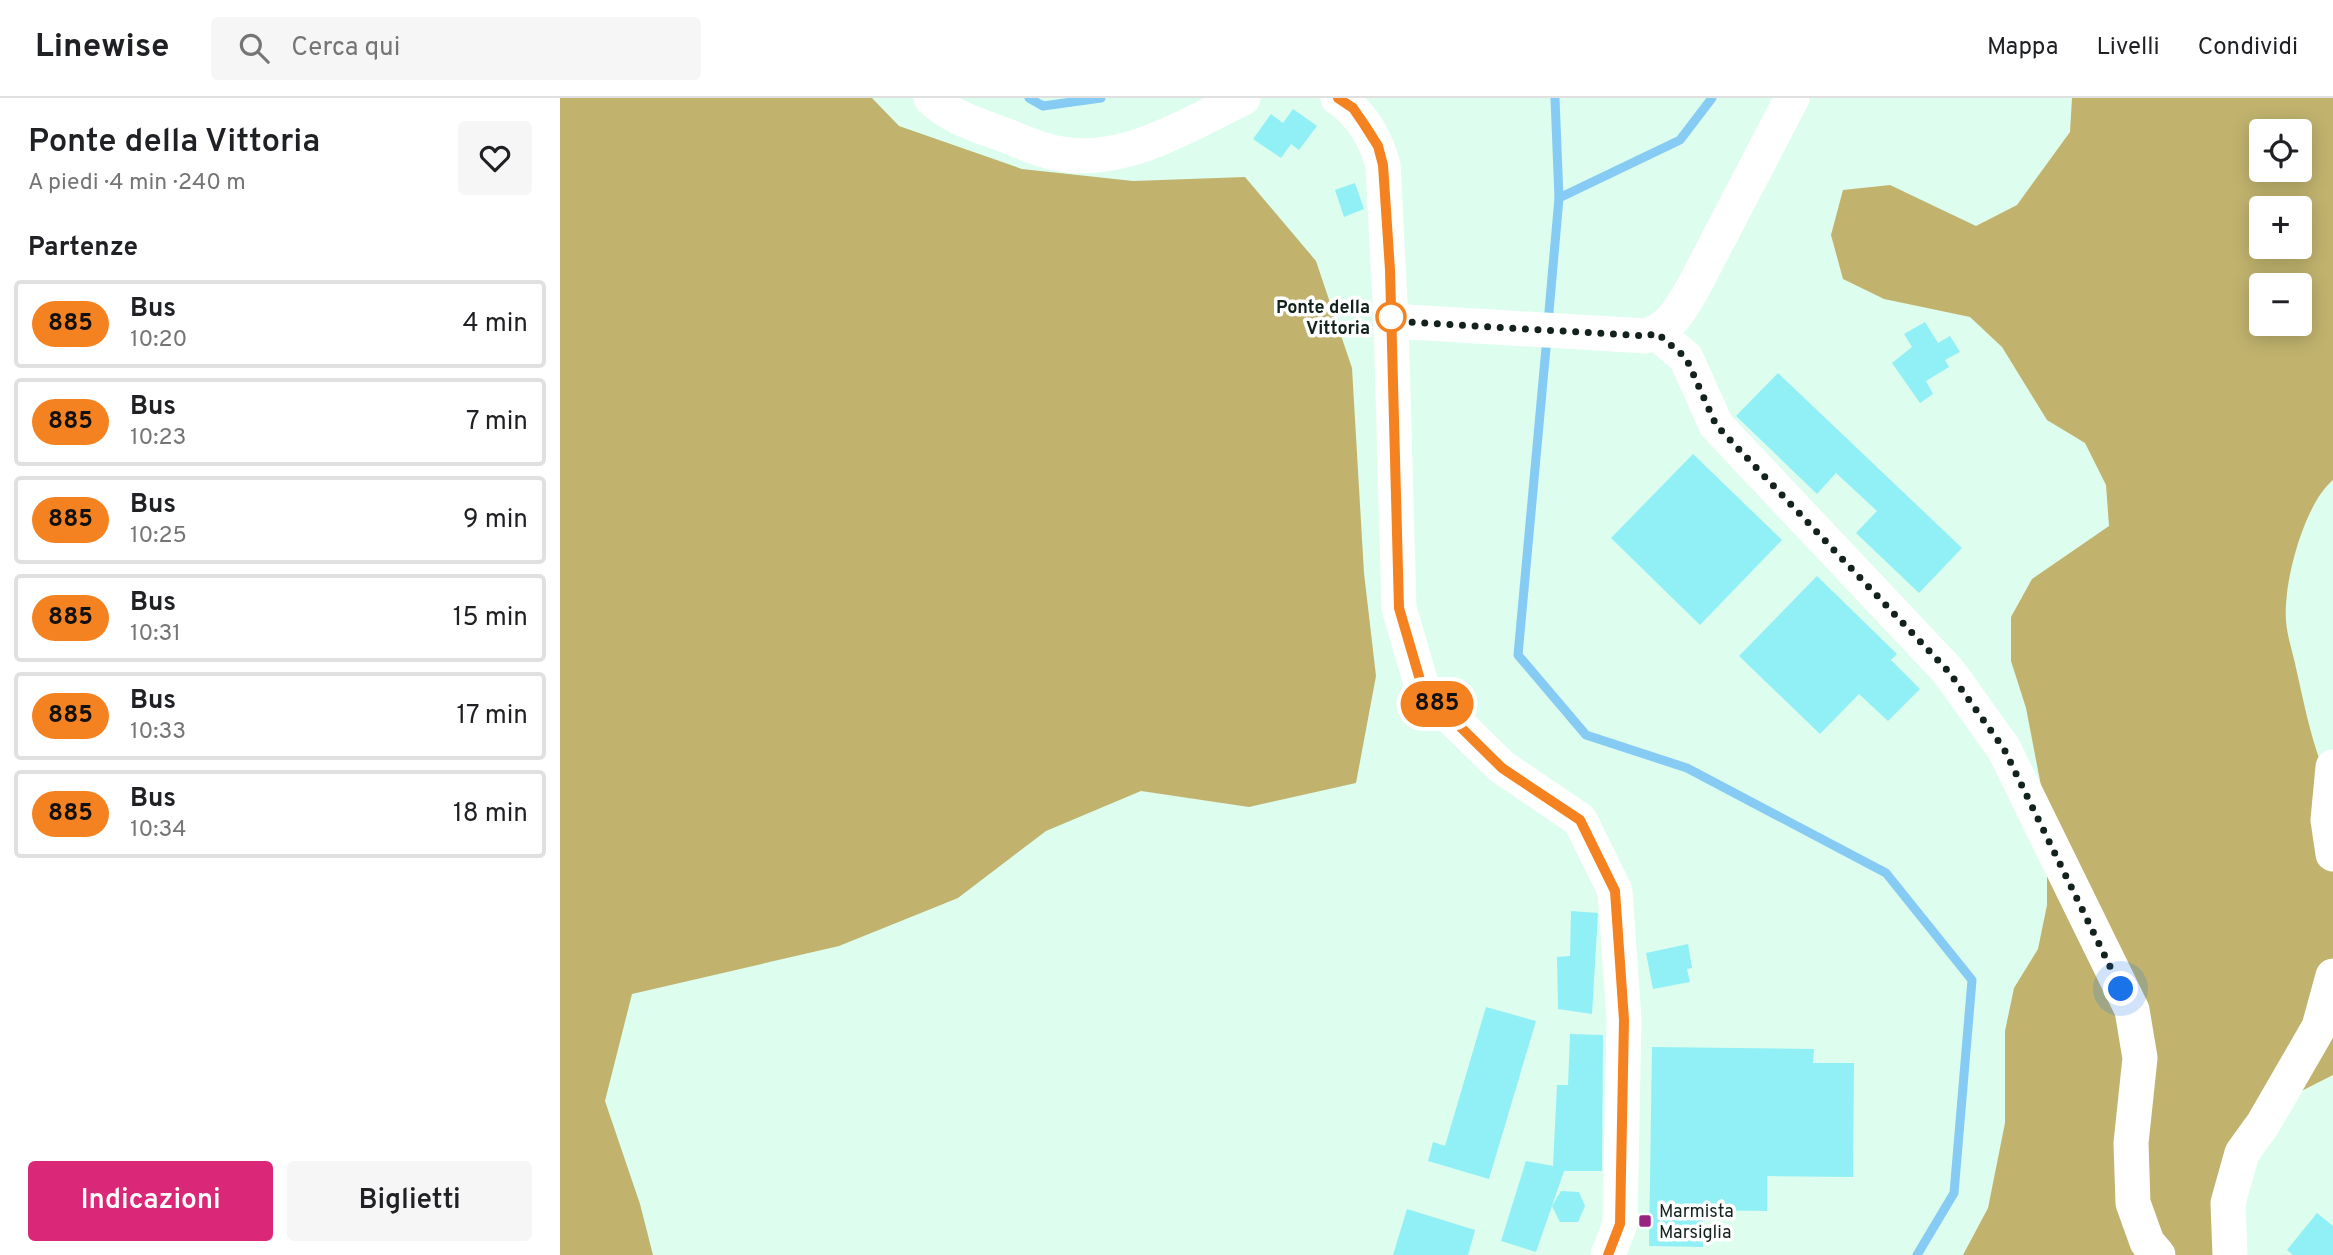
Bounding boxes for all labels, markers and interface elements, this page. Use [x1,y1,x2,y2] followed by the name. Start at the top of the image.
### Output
[211,17,701,80] search box
[35,27,169,69] text: Linewise
[235,29,273,67] icon: search
[291,32,400,65] text: Cerca qui
[1987,33,2058,63] text: Mappa
[2096,33,2160,63] text: Livelli
[2198,33,2298,63] text: Condividi
[2249,119,2312,336] map controls
[2249,119,2312,182] button: locate
[458,121,532,195] button: heart
[28,122,320,164] text: Ponte della Vittoria
[28,169,246,198] text: A piedi · 4 min · 240 m
[2249,196,2312,259] button: +
[28,232,138,265] text: Partenze
[2249,273,2312,336] button: −
[130,293,176,326] text: Bus
[1276,297,1370,341] place label: Ponte della Vittoria
[1376,302,1406,332] marker: Ponte della Vittoria
[462,308,528,341] text: 4 min
[48,309,93,339] text: 885
[130,326,187,355] text: 10:20
[130,391,176,424] text: Bus
[466,406,528,439] text: 7 min
[48,407,93,437] text: 885
[130,424,186,453] text: 10:23
[130,489,176,522] text: Bus
[463,504,528,537] text: 9 min
[48,505,93,535] text: 885
[130,522,187,551] text: 10:25
[130,587,176,620] text: Bus
[453,602,528,635] text: 15 min
[48,603,93,633] text: 885
[130,620,181,649] text: 10:31
[1397,681,1477,727] line badge: 885
[130,685,176,718] text: Bus
[1415,689,1459,719] text: 885
[456,700,528,733] text: 17 min
[48,701,93,731] text: 885
[130,718,186,747] text: 10:33
[130,783,176,816] text: Bus
[453,798,528,831] text: 18 min
[48,799,93,829] text: 885
[130,816,187,845] text: 10:34
[2103,971,2138,1006] your location
[28,1161,273,1241] button: Indicazioni
[287,1161,532,1241] button: Biglietti
[1659,1201,1734,1245] place label: Marmista Marsiglia
[1637,1213,1653,1229] marker: Marmista Marsiglia

